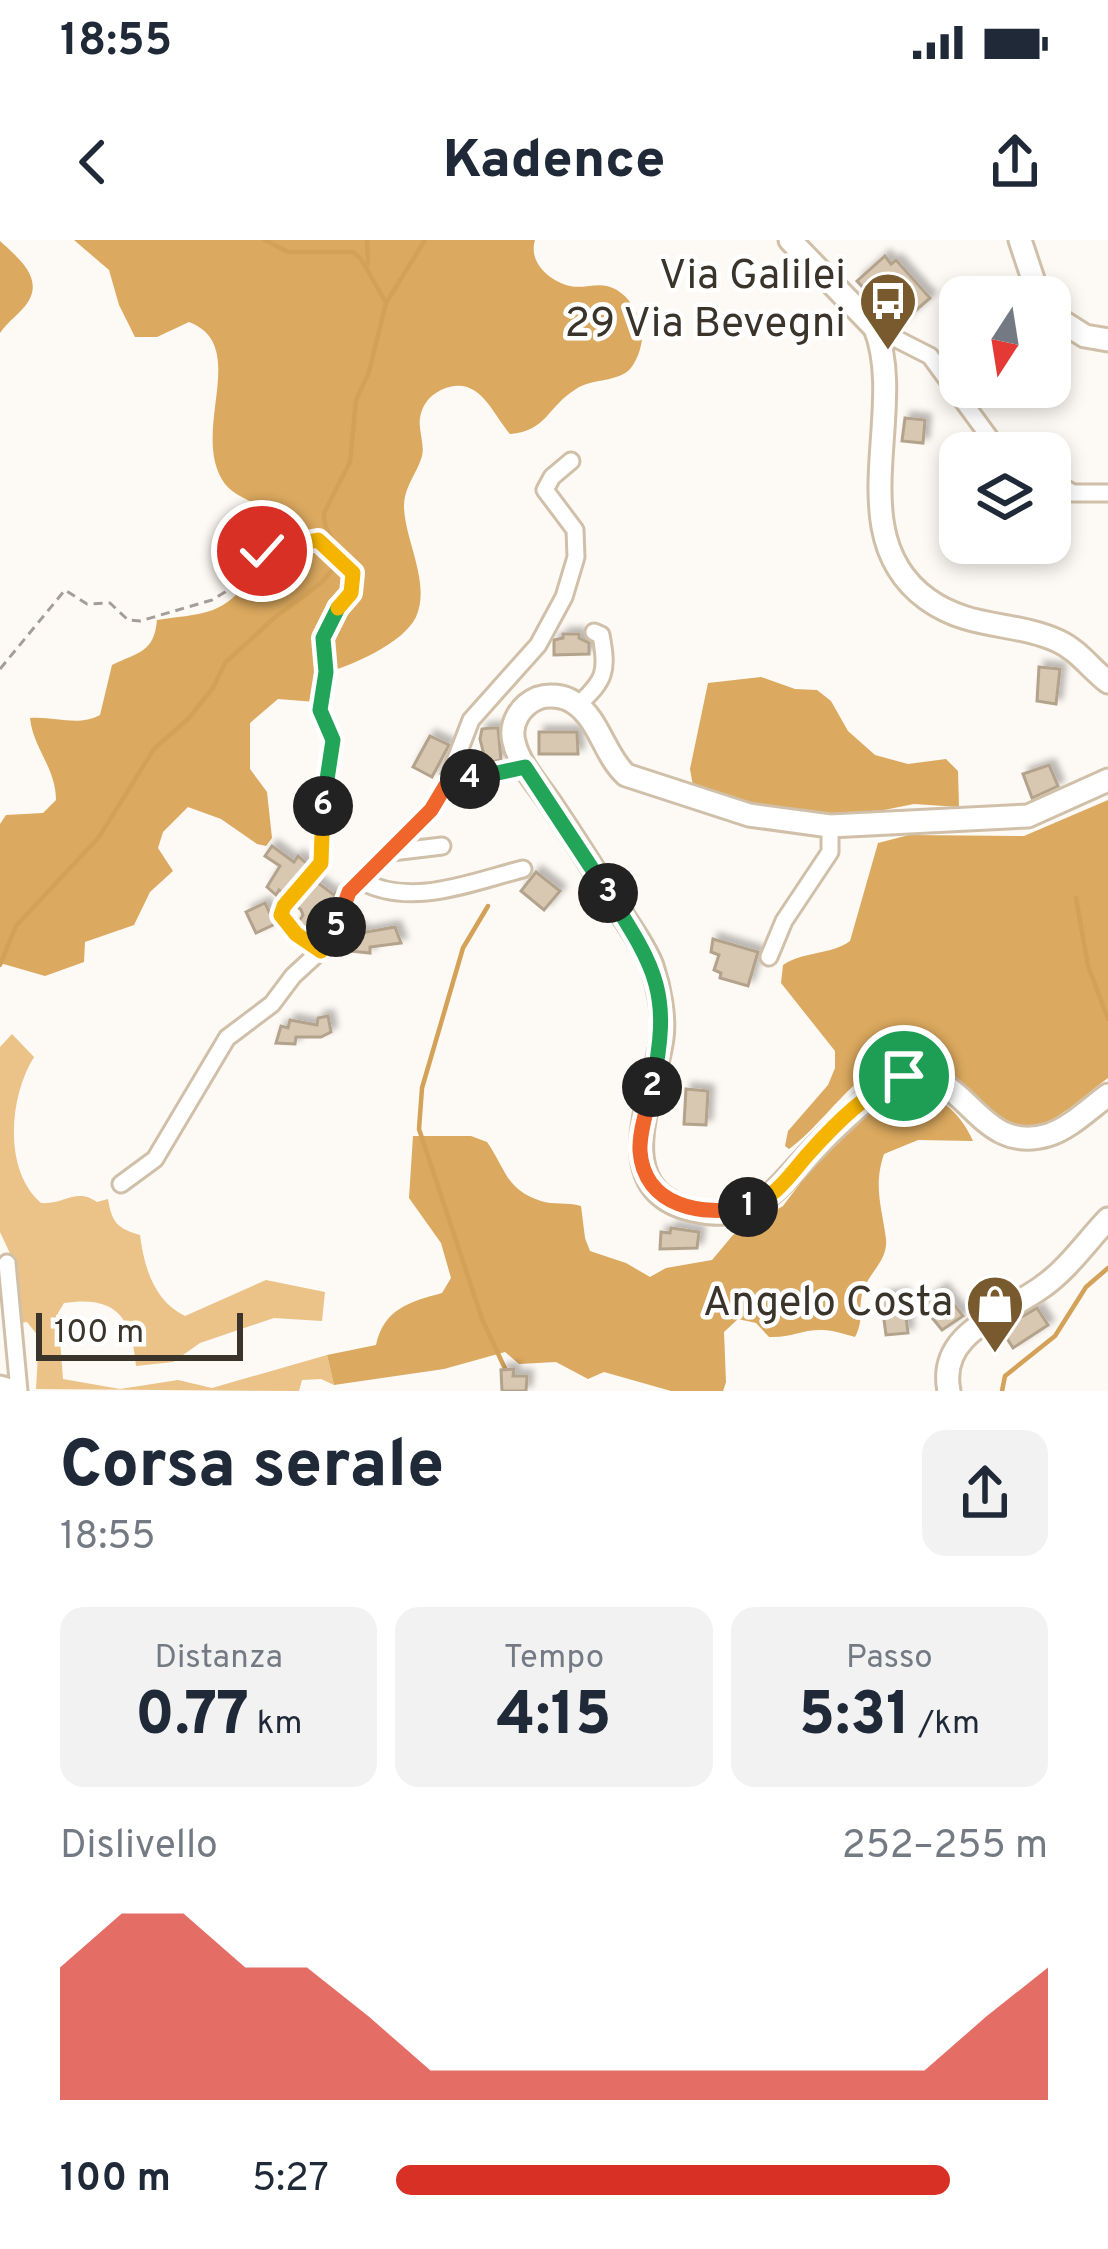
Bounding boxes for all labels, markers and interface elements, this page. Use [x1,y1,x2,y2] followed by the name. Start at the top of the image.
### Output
[60,14,172,71] text: 18:55
[443,128,665,197] text: Kadence
[60,129,126,195] icon: back
[982,129,1048,195] icon: share
[564,251,846,352] place label: Via Galilei 29 Via Bevegni
[857,270,919,352] bus stop icon: Via Galilei 29 Via Bevegni
[939,276,1071,408] north arrow
[939,276,1071,564] map controls
[939,432,1071,564] button: layers
[211,500,313,602] pin
[229,518,295,584] icon: check
[440,749,500,809] pin: 4
[459,758,481,800] text: 4
[293,776,353,836] pin: 6
[313,785,333,827] text: 6
[578,863,638,923] pin: 3
[598,872,618,914] text: 3
[306,897,366,957] pin: 5
[326,906,346,948] text: 5
[853,1025,955,1127] pin
[871,1043,937,1109] icon: arrive
[622,1057,682,1117] pin: 2
[642,1066,662,1108] text: 2
[718,1177,778,1237] pin: 1
[741,1186,755,1228] text: 1
[964,1273,1026,1355] shop icon: Angelo Costa
[703,1278,953,1331] place label: Angelo Costa
[36,1307,243,1360] scale bar
[54,1313,144,1355] text: 100 m
[60,1427,444,1510] text: Corsa serale
[922,1430,1048,1556] button: share
[60,1514,156,1563] text: 18:55
[154,1638,283,1680] text: Distanza
[504,1638,604,1680] text: Tempo
[846,1638,933,1680] text: Passo
[135,1680,249,1756] text: 0.77
[497,1680,611,1756] text: 4:15
[799,1680,911,1756] text: 5:31
[249,1704,302,1746] text: km
[911,1704,980,1746] text: /km
[60,1823,218,1872] text: Dislivello
[842,1823,1048,1872] text: 252–255 m
[60,2156,171,2205] text: 100 m
[252,2156,329,2205] text: 5:27

